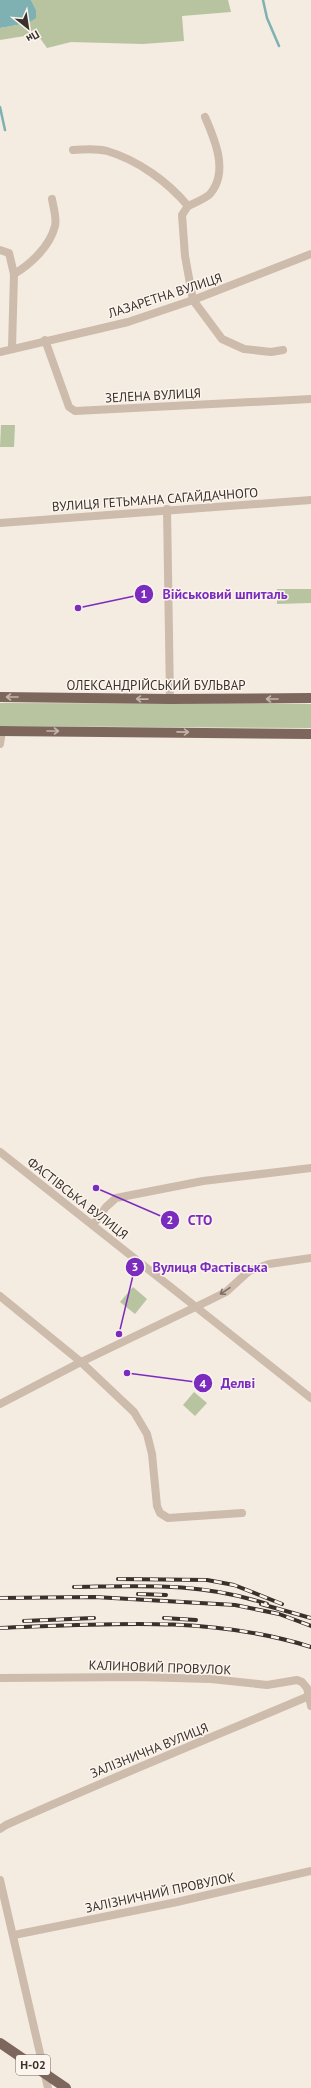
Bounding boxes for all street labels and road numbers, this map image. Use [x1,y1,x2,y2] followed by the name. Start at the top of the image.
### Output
[105,269,224,322] street label: ЛАЗАРЕТНА ВУЛИЦЯ
[105,384,201,407] street label: ЗЕЛЕНА ВУЛИЦЯ
[51,484,259,515] street label: ВУЛИЦЯ ГЕТЬМАНА САГАЙДАЧНОГО
[66,677,246,694] street label: ОЛЕКСАНДРІЙСЬКИЙ БУЛЬВАР
[24,1154,132,1243] street label: ФАСТІВСЬКА ВУЛИЦЯ
[88,1657,232,1678] street label: КАЛИНОВИЙ ПРОВУЛОК
[88,1719,211,1782] street label: ЗАЛІЗНИЧНА ВУЛИЦЯ
[84,1868,237,1917] street label: ЗАЛІЗНИЧНИЙ ПРОВУЛОК
[16,2055,50,2075] road number: Н-02

